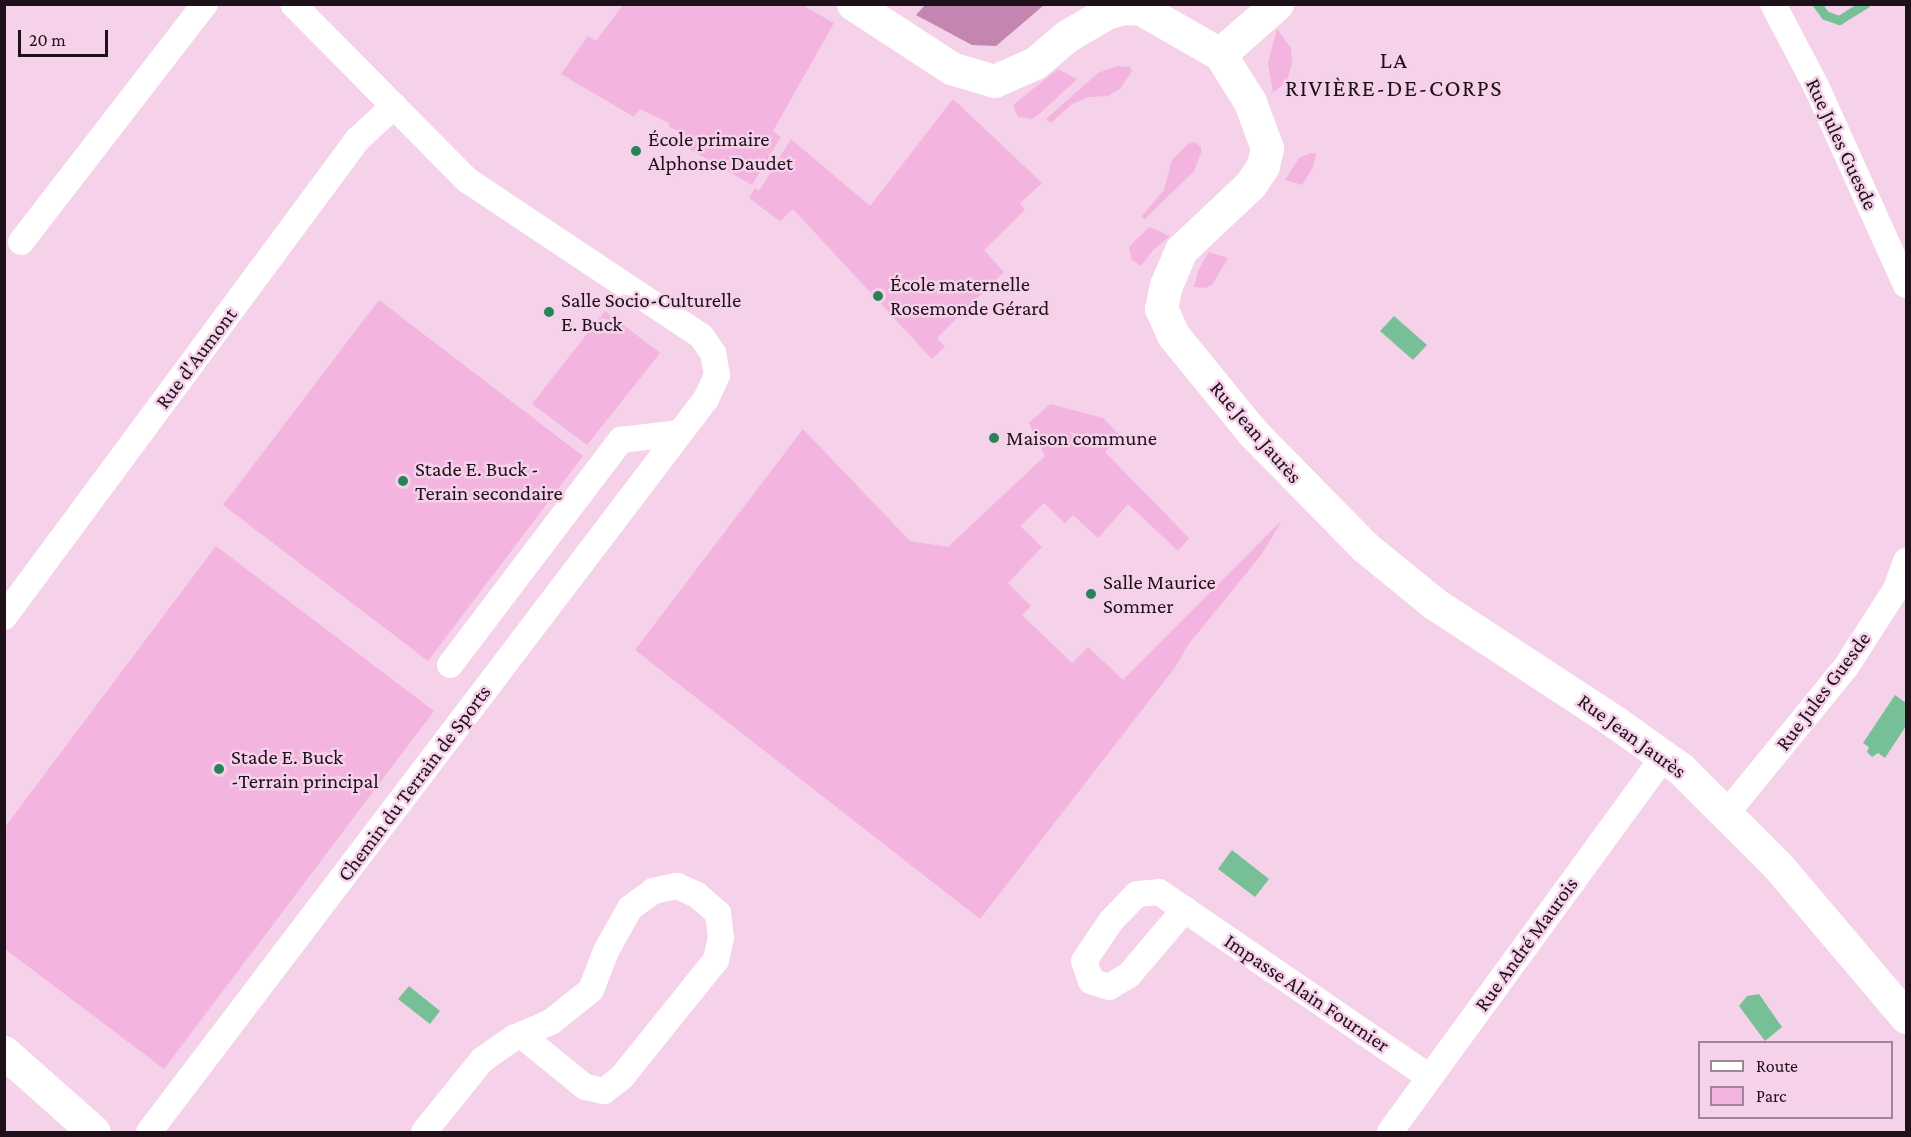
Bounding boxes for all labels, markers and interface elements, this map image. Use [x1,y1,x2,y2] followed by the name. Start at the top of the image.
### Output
[21,18,111,56] scale bar
[29,30,66,50] text: 20 m
[1285,46,1503,102] district label: LA RIVIÈRE-DE-CORPS
[1801,74,1883,214] street label: Rue Jules Guesde
[648,126,793,176] place label: École primaire Alphonse Daudet
[629,144,643,158] marker: École primaire Alphonse Daudet
[890,271,1049,321] place label: École maternelle Rosemonde Gérard
[561,287,741,337] place label: Salle Socio-Culturelle E. Buck
[871,289,885,303] marker: École maternelle Rosemonde Gérard
[150,303,242,413] street label: Rue d'Aumont
[542,305,556,319] marker: Salle Socio-Culturelle E. Buck
[1205,376,1307,488] street label: Rue Jean Jaurès
[1006,425,1157,451] place label: Maison commune
[987,431,1001,445] marker: Maison commune
[415,456,563,506] place label: Stade E. Buck - Terain secondaire
[396,474,410,488] marker: Stade E. Buck - Terain secondaire
[1103,569,1216,619] place label: Salle Maurice Sommer
[1084,587,1098,601] marker: Salle Maurice Sommer
[1770,627,1876,755] street label: Rue Jules Guesde
[332,680,496,886] street label: Chemin du Terrain de Sports
[1573,688,1691,784] street label: Rue Jean Jaurès
[231,744,379,794] place label: Stade E. Buck -Terrain principal
[212,762,226,776] marker: Stade E. Buck -Terrain principal
[1469,872,1583,1016] street label: Rue André Maurois
[1220,928,1394,1058] street label: Impasse Alain Fournier
[1698,1041,1893,1119] legend
[1756,1056,1798,1076] text: Route
[1756,1086,1787,1106] text: Parc

